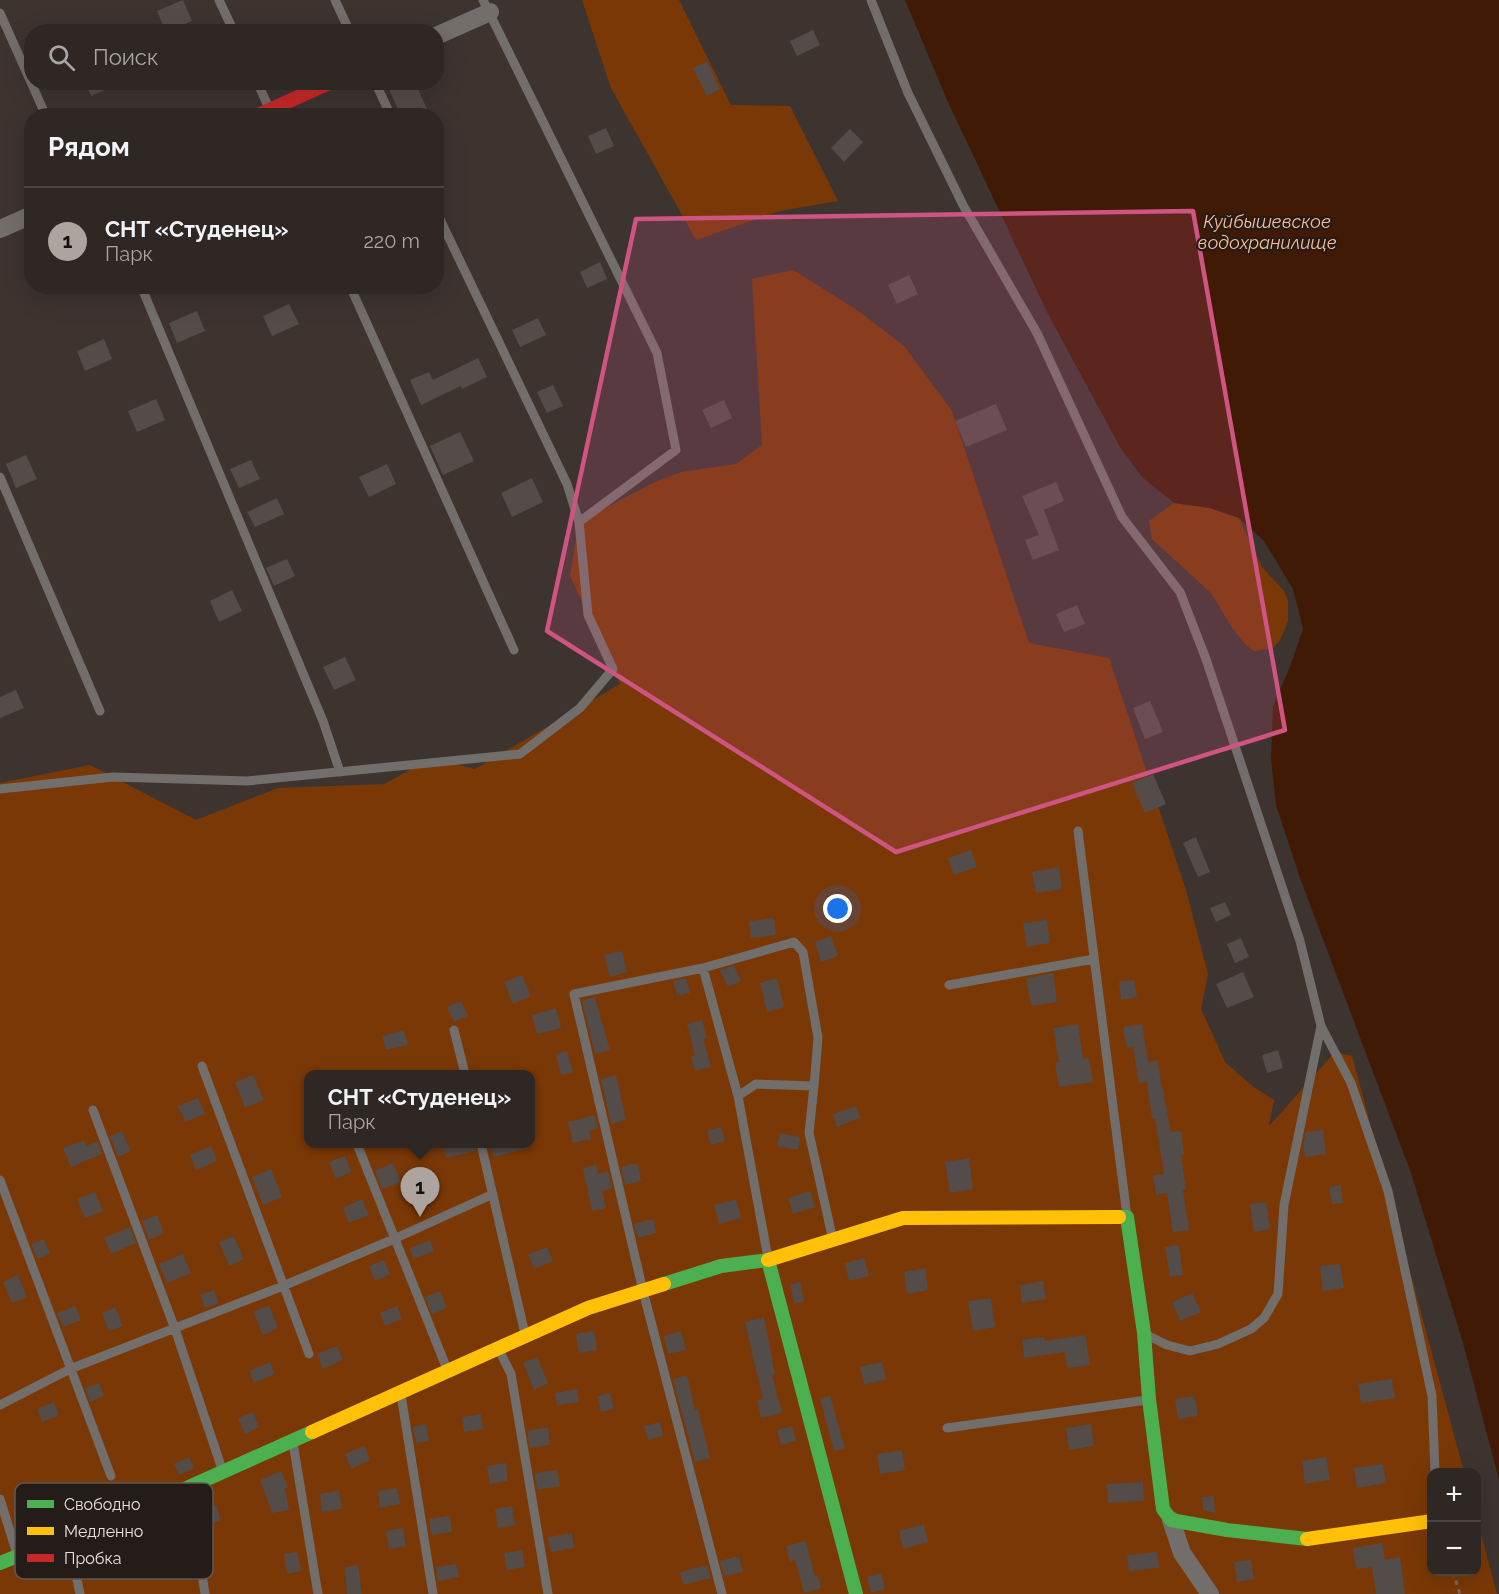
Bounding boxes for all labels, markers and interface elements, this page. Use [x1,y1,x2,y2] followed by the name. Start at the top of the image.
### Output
[24,24,444,90] search box
[45,41,78,74] icon: search
[93,44,158,70] text: Поиск
[48,132,130,162] text: Рядом
[1197,211,1337,253] water label: Куйбышевское водохранилище
[105,216,288,242] text: СНТ «Студенец»
[63,229,72,253] text: 1
[363,229,420,253] text: 220 m
[105,242,153,266] text: Парк
[823,894,852,923] your location
[304,1070,535,1148] popup
[328,1084,511,1110] text: СНТ «Студенец»
[328,1110,376,1134] text: Парк
[400,1168,440,1217] pin: 1
[1427,1468,1481,1576] map controls
[1427,1468,1481,1522] button: +
[15,1483,213,1579] legend
[64,1495,140,1514] text: Свободно
[64,1522,143,1541] text: Медленно
[1427,1522,1481,1576] button: −
[64,1549,122,1568] text: Пробка

